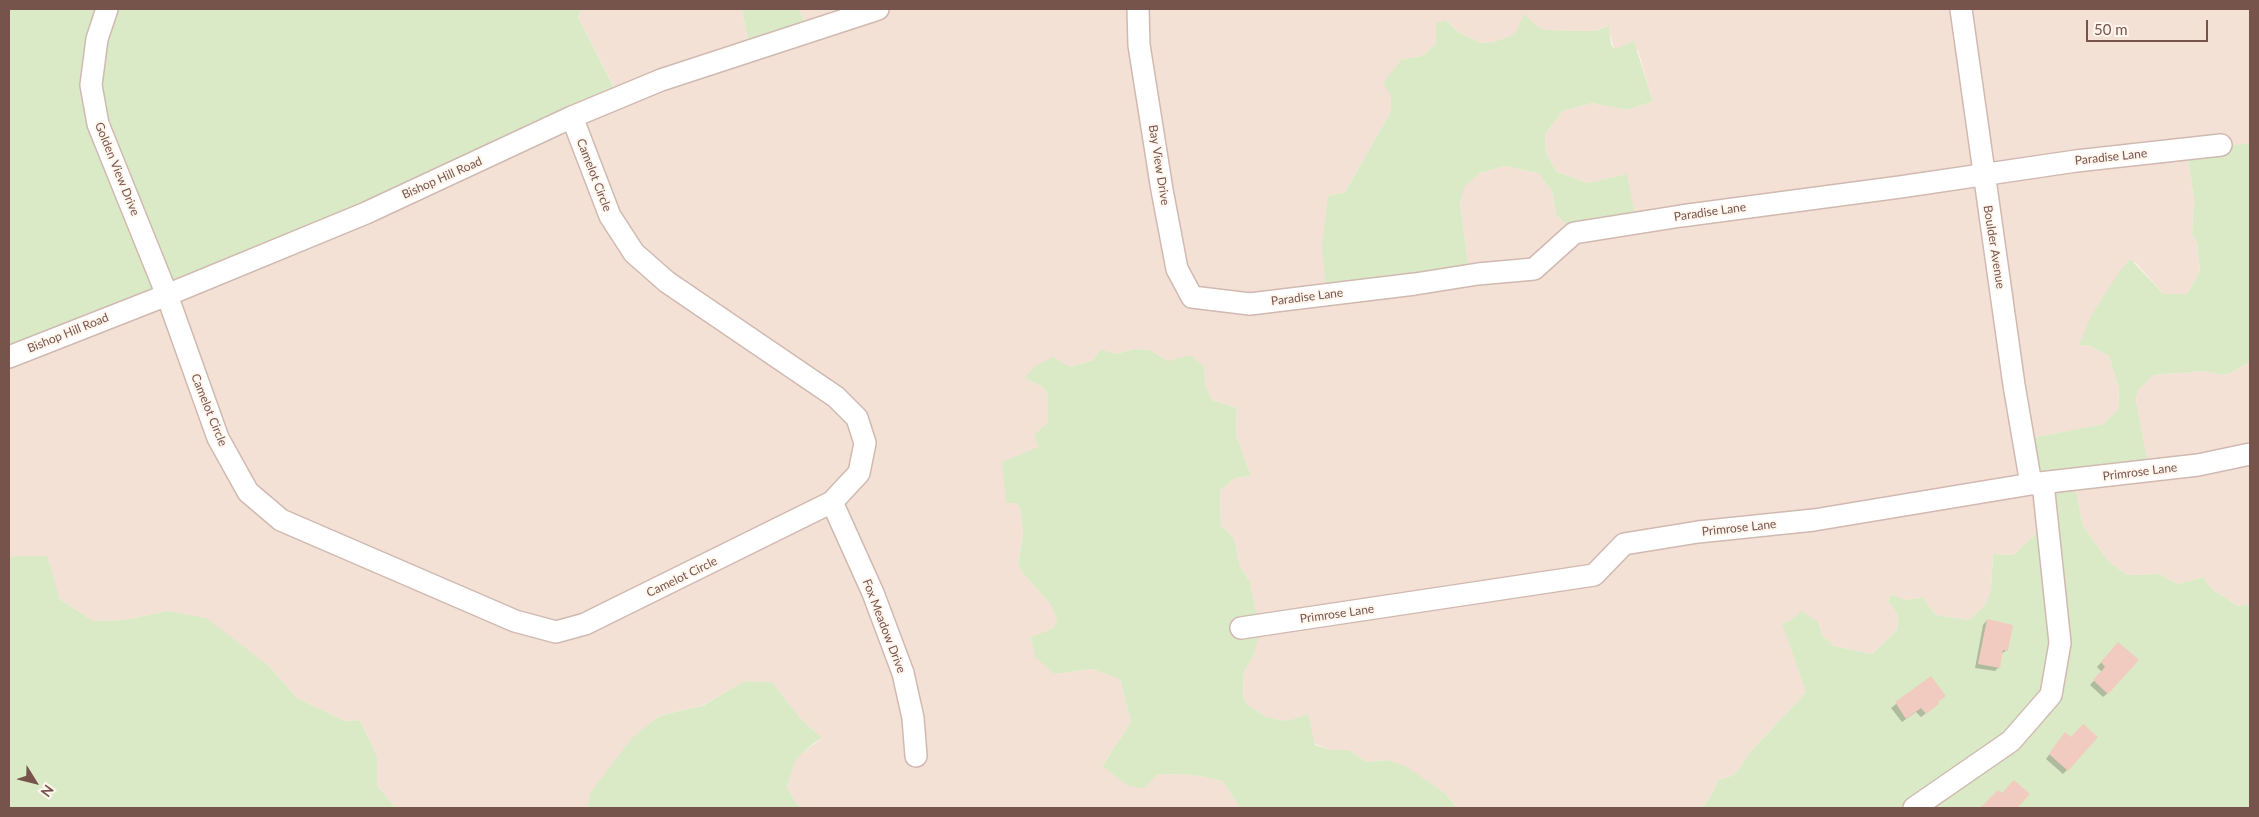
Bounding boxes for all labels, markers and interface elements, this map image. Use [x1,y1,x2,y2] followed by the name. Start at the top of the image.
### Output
[2089,10,2212,42] scale bar
[2094,20,2128,38] text: 50 m
[92,120,142,218] street label: Golden View Drive
[1146,124,1172,206] street label: Bay View Drive
[573,136,615,214] street label: Camelot Circle
[2074,146,2148,168] street label: Paradise Lane
[400,154,484,202] street label: Bishop Hill Road
[1673,200,1747,224] street label: Paradise Lane
[1980,204,2008,290] street label: Boulder Avenue
[1270,285,1344,309] street label: Paradise Lane
[25,310,111,356] street label: Bishop Hill Road
[188,372,230,448] street label: Camelot Circle
[2102,460,2178,484] street label: Primrose Lane
[1701,517,1777,539] street label: Primrose Lane
[644,554,720,600] street label: Camelot Circle
[859,577,909,675] street label: Fox Meadow Drive
[1299,602,1375,626] street label: Primrose Lane
[10,757,60,807] north arrow
[37,782,58,800] text: N

